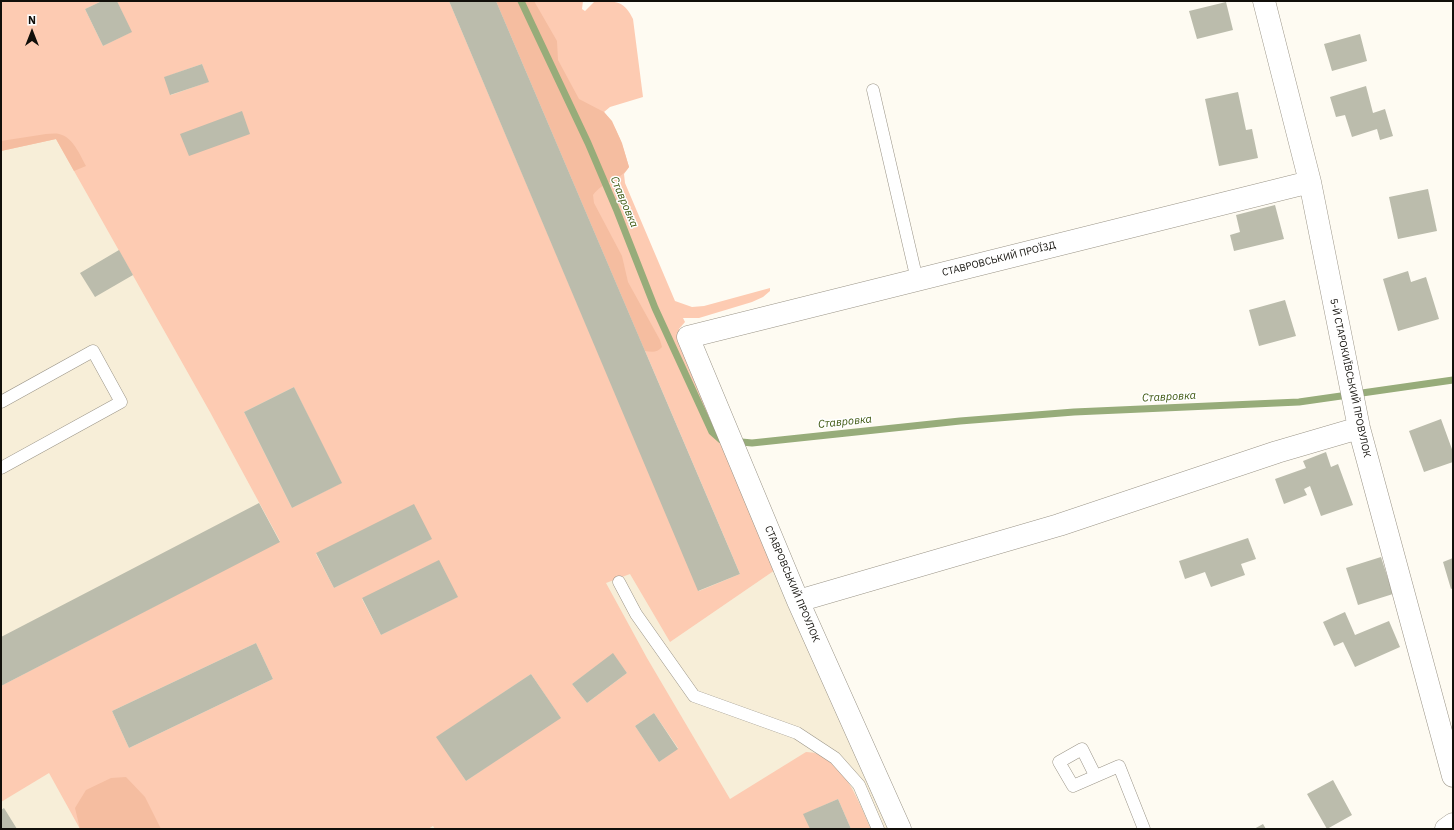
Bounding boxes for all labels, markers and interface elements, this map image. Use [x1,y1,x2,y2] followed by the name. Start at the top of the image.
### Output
[12,12,52,52] north arrow
[28,13,36,27] text: N
[607,175,641,229] water label: Ставровка
[941,239,1057,279] street label: СТАВРОВСЬКИЙ ПРОЇЗД
[1327,297,1373,459] street label: 5-Й СТАРОКИЇВСЬКИЙ ПРОВУЛОК
[1142,389,1196,405] water label: Ставровка
[817,413,873,431] water label: Ставровка
[762,524,822,644] street label: СТАВРОВСЬКИЙ ПРОУЛОК

